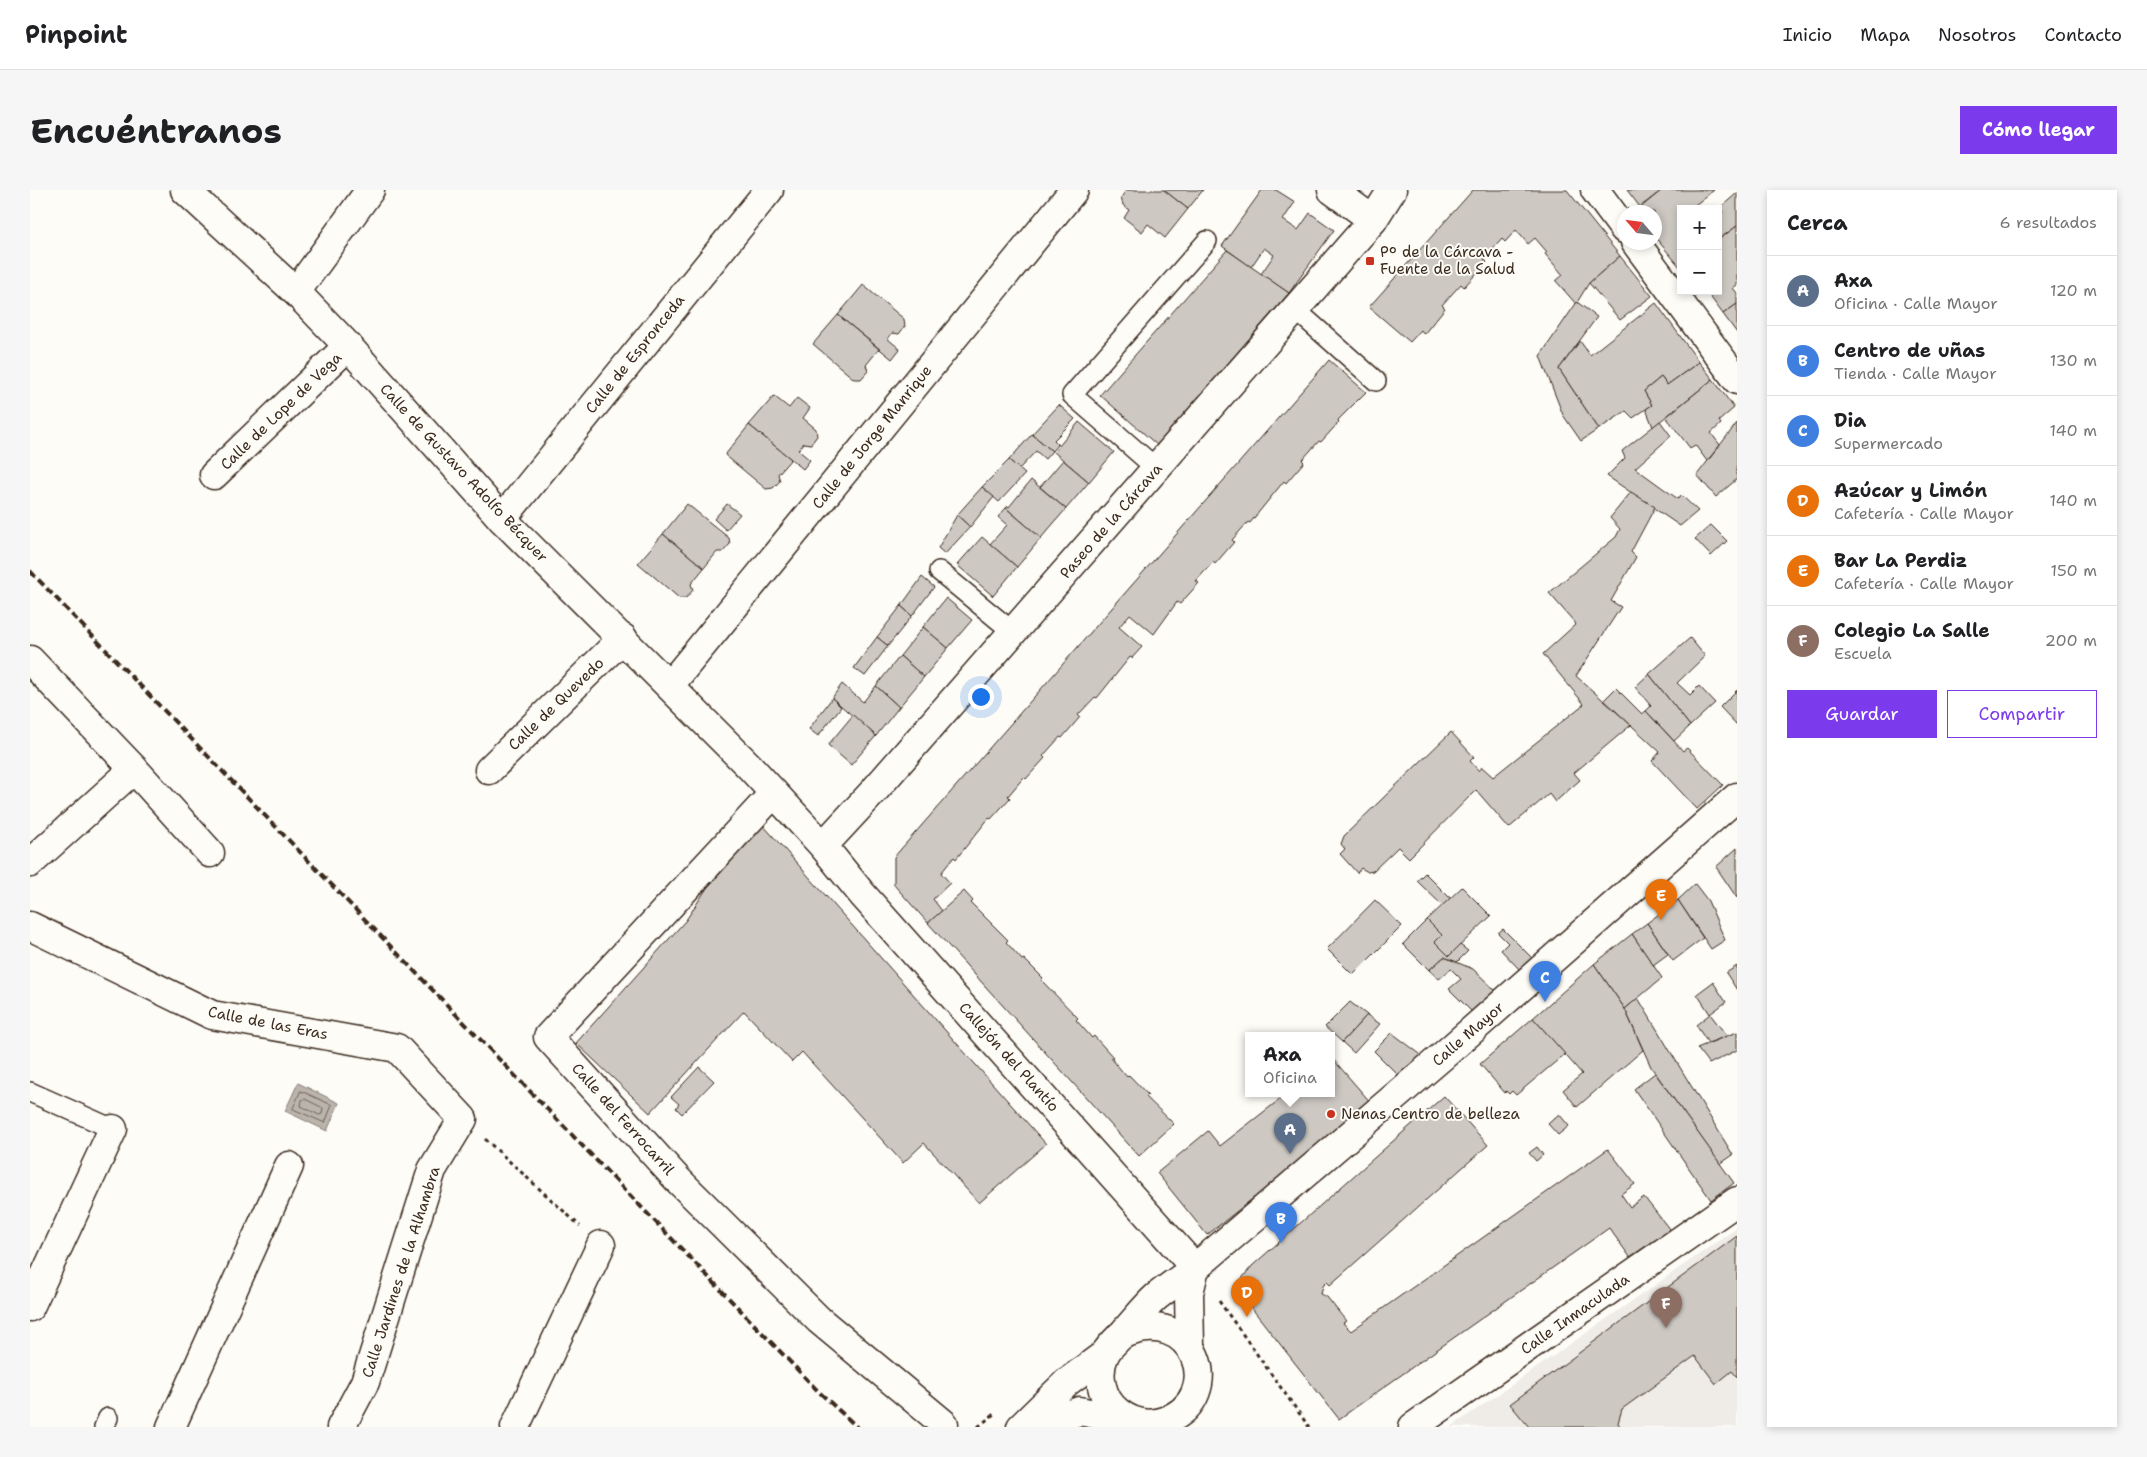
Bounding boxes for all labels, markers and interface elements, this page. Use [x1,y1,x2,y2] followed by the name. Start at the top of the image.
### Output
[25,19,127,51] text: Pinpoint
[1783,23,1832,47] text: Inicio
[1860,23,1910,47] text: Mapa
[1938,23,2016,47] text: Nosotros
[2044,23,2122,47] text: Contacto
[1960,106,2117,154] button: Cómo llegar
[30,107,282,154] text: Encuéntranos
[1617,205,1662,250] north arrow
[1677,205,1722,295] map controls
[1677,205,1722,250] button: +
[1787,209,1848,237] text: Cerca
[1999,212,2097,233] text: 6 resultados
[1380,242,1516,279] place label: Pº de la Cárcava - Fuente de la Salud
[1677,250,1722,295] button: −
[1364,255,1376,267] marker: Pº de la Cárcava - Fuente de la Salud
[1834,268,1872,293] text: Axa
[1797,280,1809,301] text: A
[2050,280,2097,301] text: 120 m
[581,290,690,418] street label: Calle de Espronceda
[1834,293,1998,314] text: Oficina · Calle Mayor
[1834,338,1985,363] text: Centro de uñas
[216,347,347,474] street label: Calle de Lope de Vega
[1798,350,1808,371] text: B
[2050,350,2097,371] text: 130 m
[808,361,936,513] street label: Calle de Jorge Manrique
[1834,363,1997,384] text: Tienda · Calle Mayor
[376,379,552,567] street label: Calle de Gustavo Adolfo Bécquer
[1834,408,1866,433] text: Dia
[1798,420,1808,441] text: C
[2050,420,2097,441] text: 140 m
[1834,433,1943,454] text: Supermercado
[1055,459,1167,583] street label: Paseo de la Cárcava
[1834,478,1987,503] text: Azúcar y Limón
[1797,490,1809,511] text: D
[2050,490,2097,511] text: 140 m
[1834,503,2014,524] text: Cafetería · Calle Mayor
[1834,548,1967,573] text: Bar La Perdiz
[1798,560,1808,581] text: E
[2050,560,2097,581] text: 150 m
[1834,573,2014,594] text: Cafetería · Calle Mayor
[1834,618,1990,643] text: Colegio La Salle
[1798,630,1808,651] text: F
[2045,630,2097,651] text: 200 m
[1834,643,1892,664] text: Escuela
[504,653,608,755] street label: Calle de Quevedo
[968,684,994,710] your location
[1787,690,1937,738] button: Guardar
[1947,690,2097,738] button: Compartir
[1645,879,1677,920] pin: E
[1529,961,1561,1002] pin: C
[1428,997,1508,1071] street label: Calle Mayor
[954,998,1064,1116] street label: Callejón del Plantío
[206,1002,330,1044] street label: Calle de las Eras
[1245,1032,1335,1097] popup
[1263,1042,1301,1067] text: Axa
[567,1059,679,1180] street label: Calle del Ferrocarril
[1263,1067,1317,1088] text: Oficina
[1341,1104,1521,1124] place label: Nenas Centro de belleza
[1325,1108,1337,1120] marker: Nenas Centro de belleza
[1274,1113,1306,1154] pin: A
[357,1163,445,1380] street label: Calle Jardines de la Alhambra
[1265,1202,1297,1243] pin: B
[1517,1269,1634,1359] street label: Calle Inmaculada
[1231,1276,1263,1317] pin: D
[1650,1287,1682,1328] pin: F

